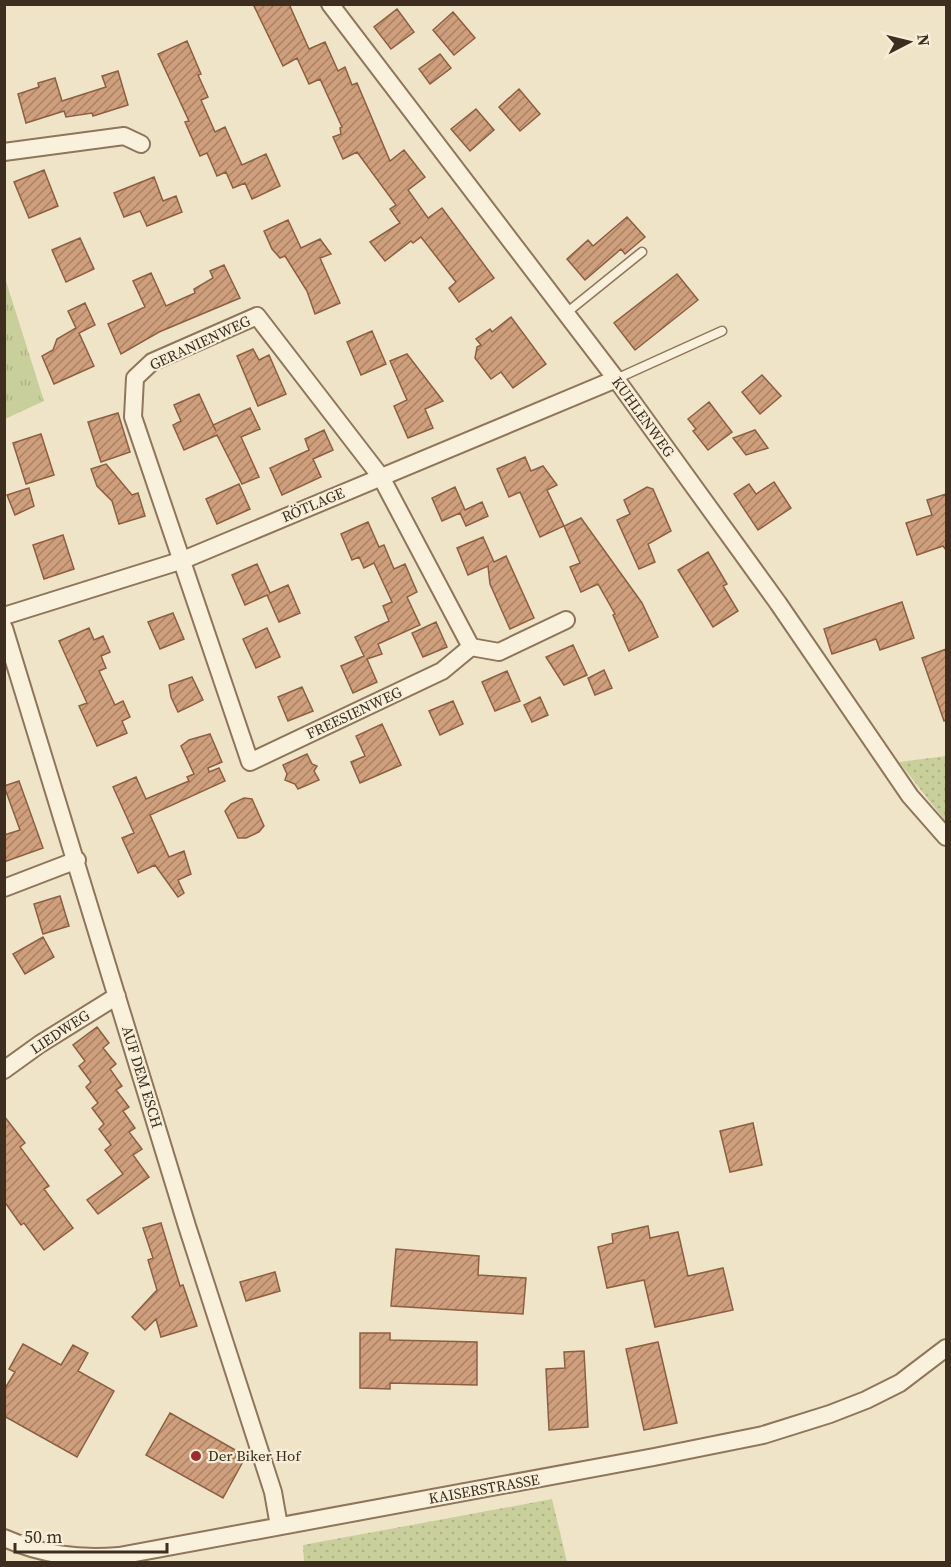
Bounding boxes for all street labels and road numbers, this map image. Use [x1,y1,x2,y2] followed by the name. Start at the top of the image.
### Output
[146,310,254,375] street label: GERANIENWEG
[607,372,680,461] street label: KUHLENWEG
[278,482,347,527] street label: RÖTLAGE
[303,681,405,744] street label: FREESIENWEG
[26,1005,93,1059] street label: LIEDWEG
[117,1023,168,1131] street label: AUF DEM ESCH
[427,1468,541,1509] street label: KAISERSTRASSE

